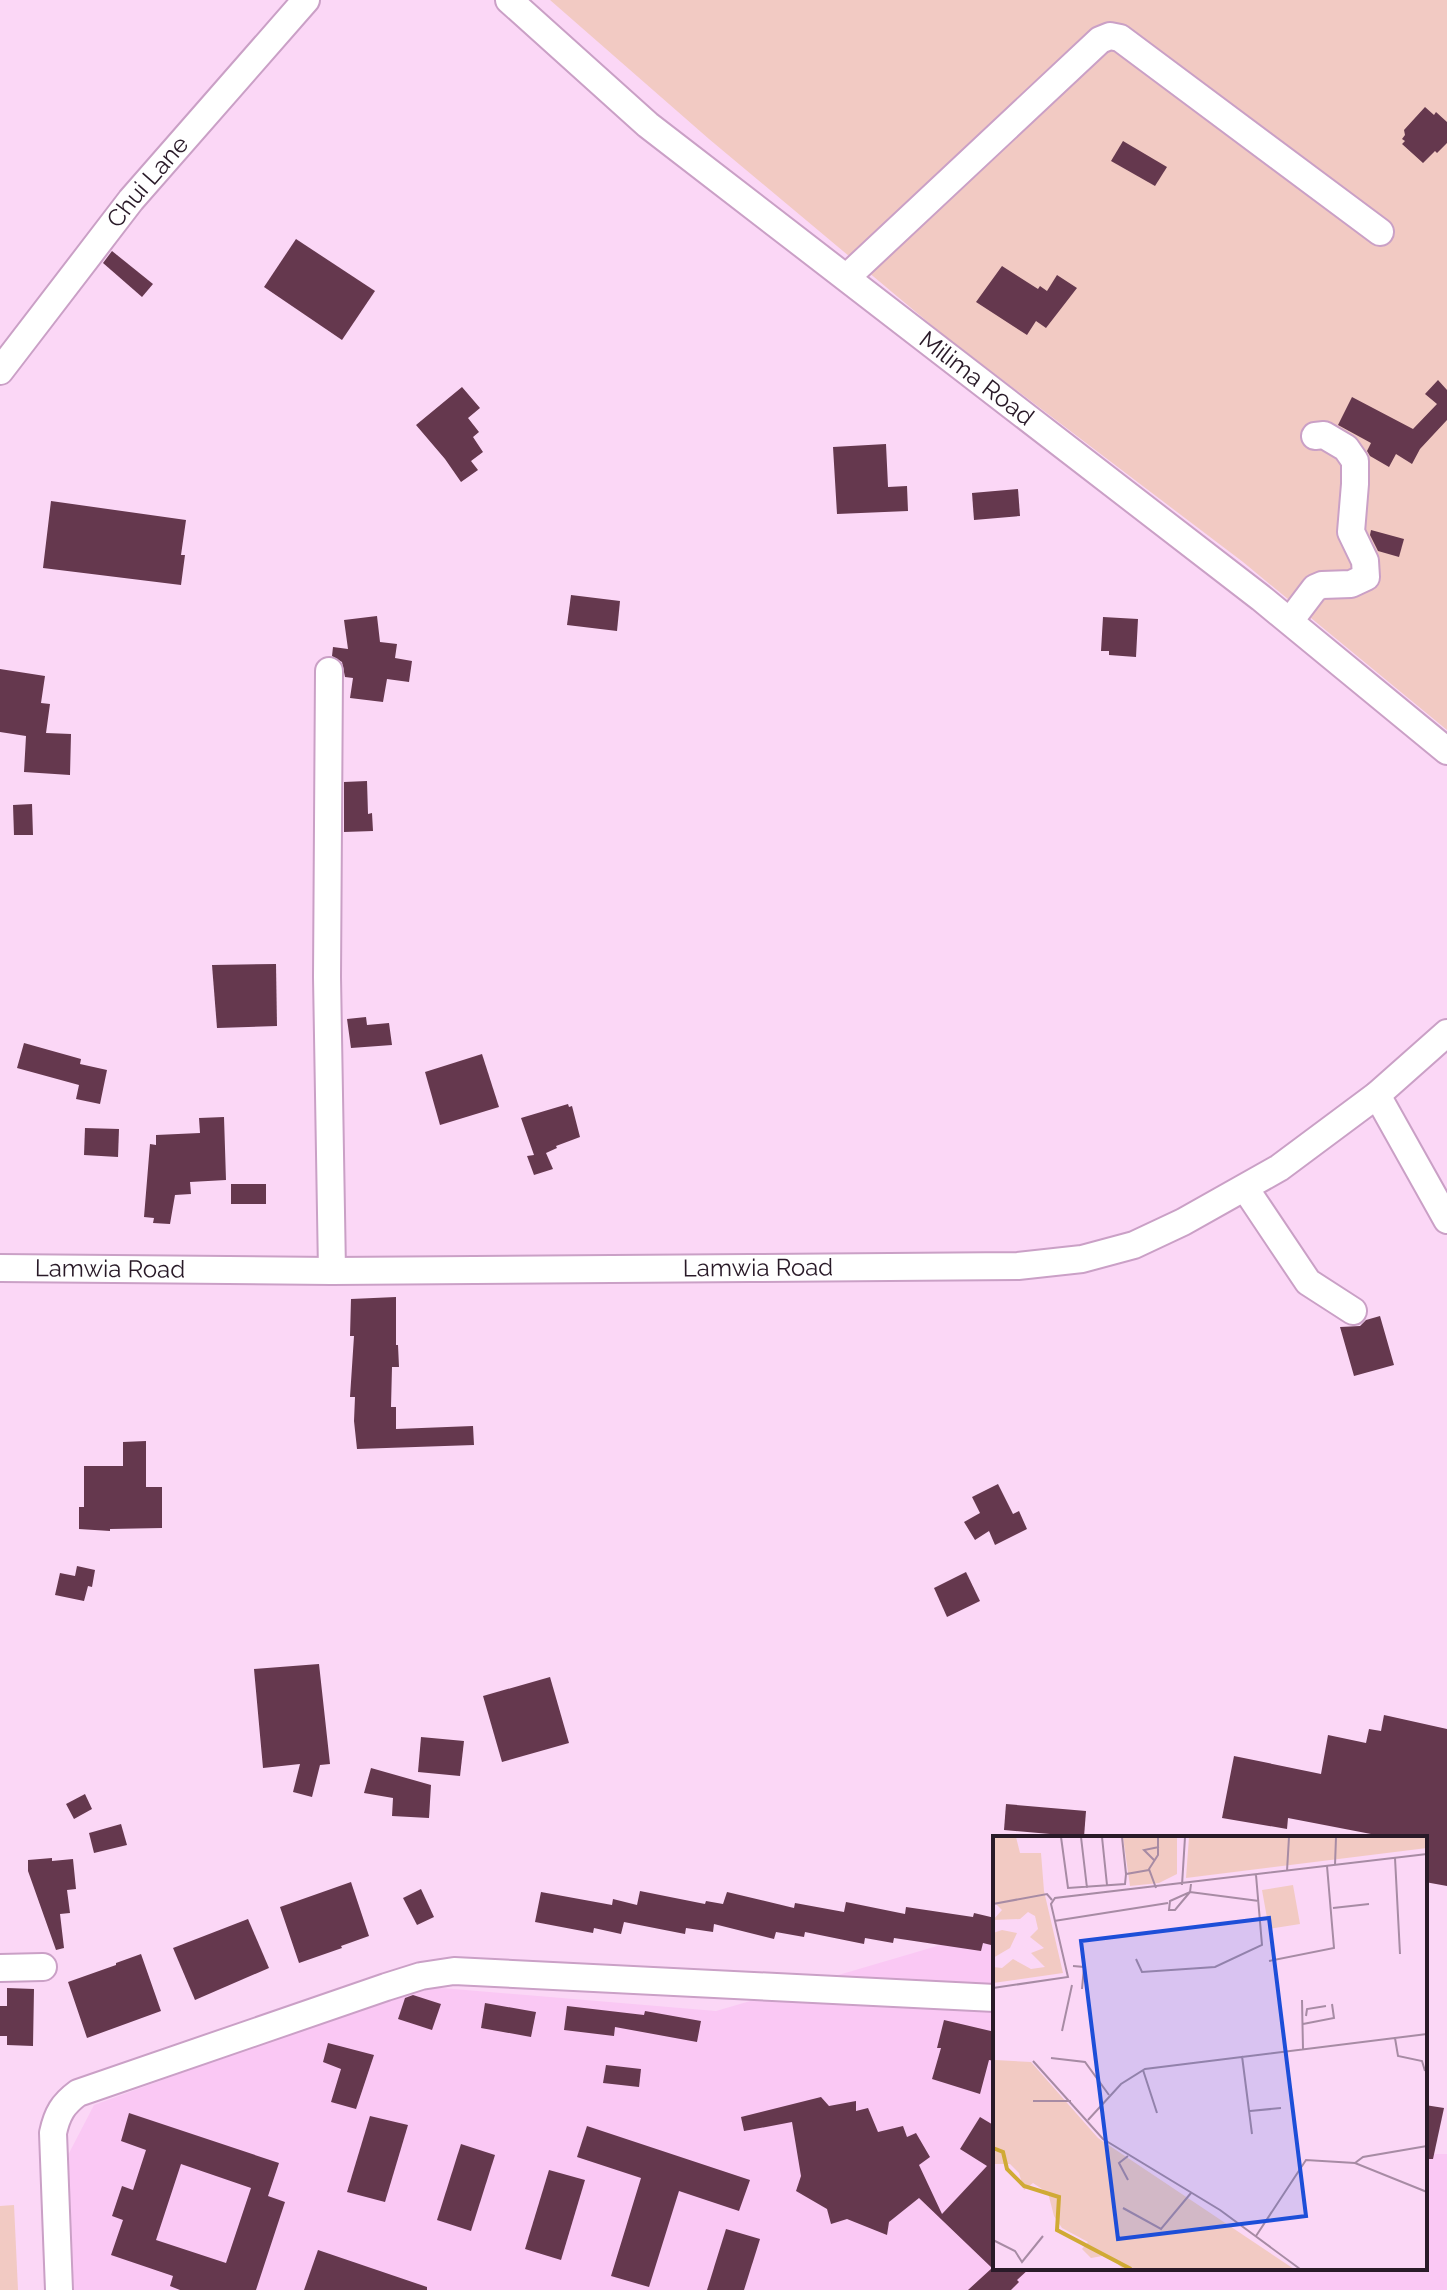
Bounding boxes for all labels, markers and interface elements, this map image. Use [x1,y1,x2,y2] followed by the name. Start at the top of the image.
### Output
[100,130,194,233] street label: Chui Lane
[914,325,1040,431] street label: Milima Road
[683,1252,833,1282] street label: Lamwia Road
[35,1253,185,1284] street label: Lamwia Road
[993,1836,1427,2270] inset map

